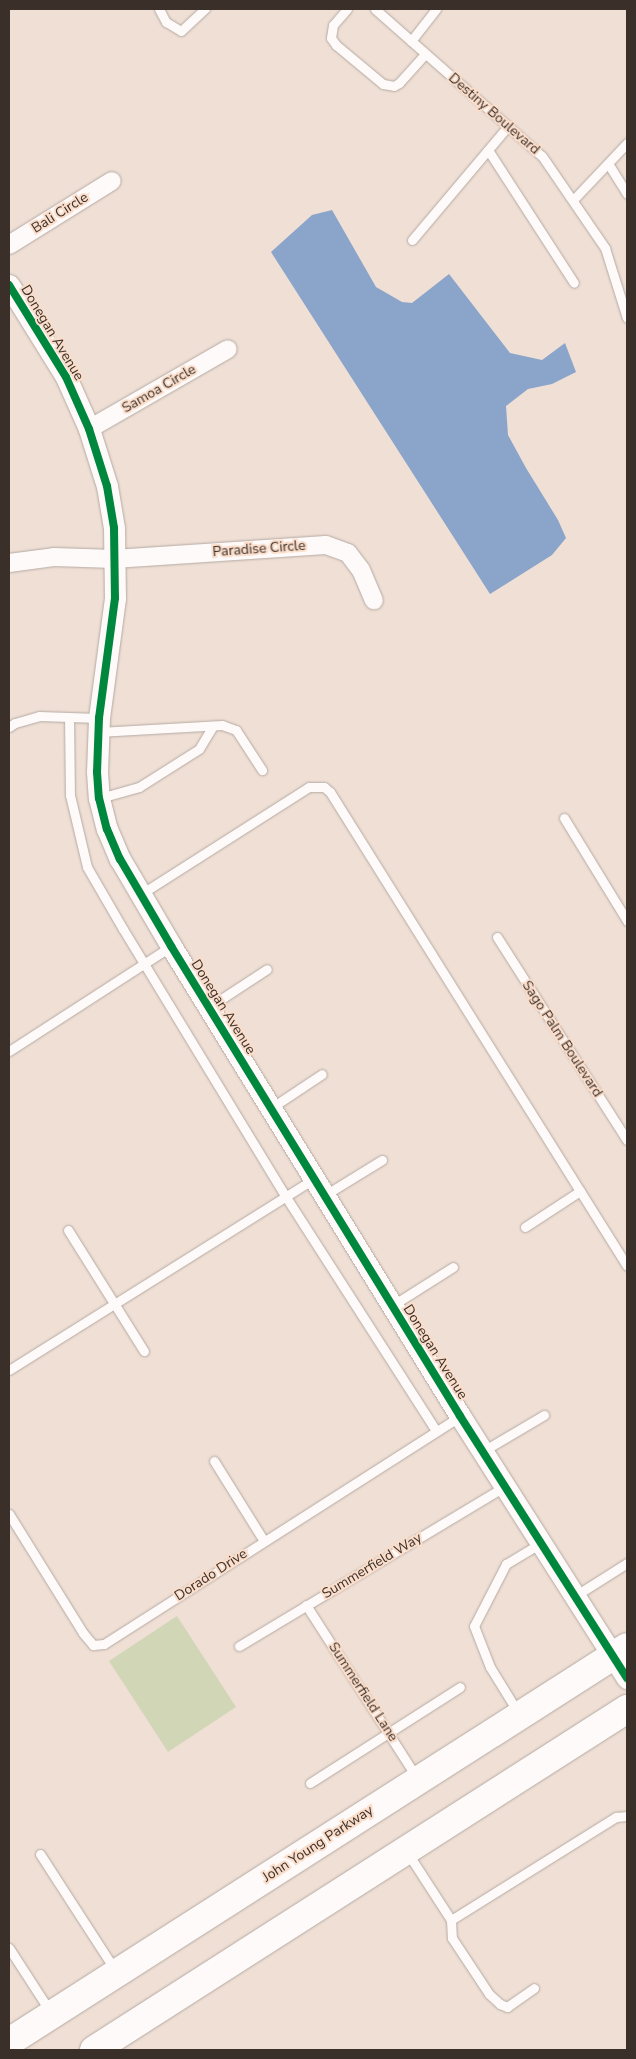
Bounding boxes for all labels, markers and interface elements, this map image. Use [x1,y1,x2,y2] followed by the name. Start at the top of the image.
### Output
[445,70,543,158] street label: Destiny Boulevard
[29,189,91,237] street label: Bali Circle
[17,282,87,384] street label: Donegan Avenue
[119,361,199,417] street label: Samoa Circle
[212,537,306,561] street label: Paradise Circle
[187,957,259,1057] street label: Donegan Avenue
[518,978,606,1100] street label: Sago Palm Boulevard
[399,1302,471,1402] street label: Donegan Avenue
[319,1530,425,1602] street label: Summerfield Way
[172,1545,250,1605] street label: Dorado Drive
[325,1639,401,1745] street label: Summerfield Lane
[260,1802,376,1886] street label: John Young Parkway

